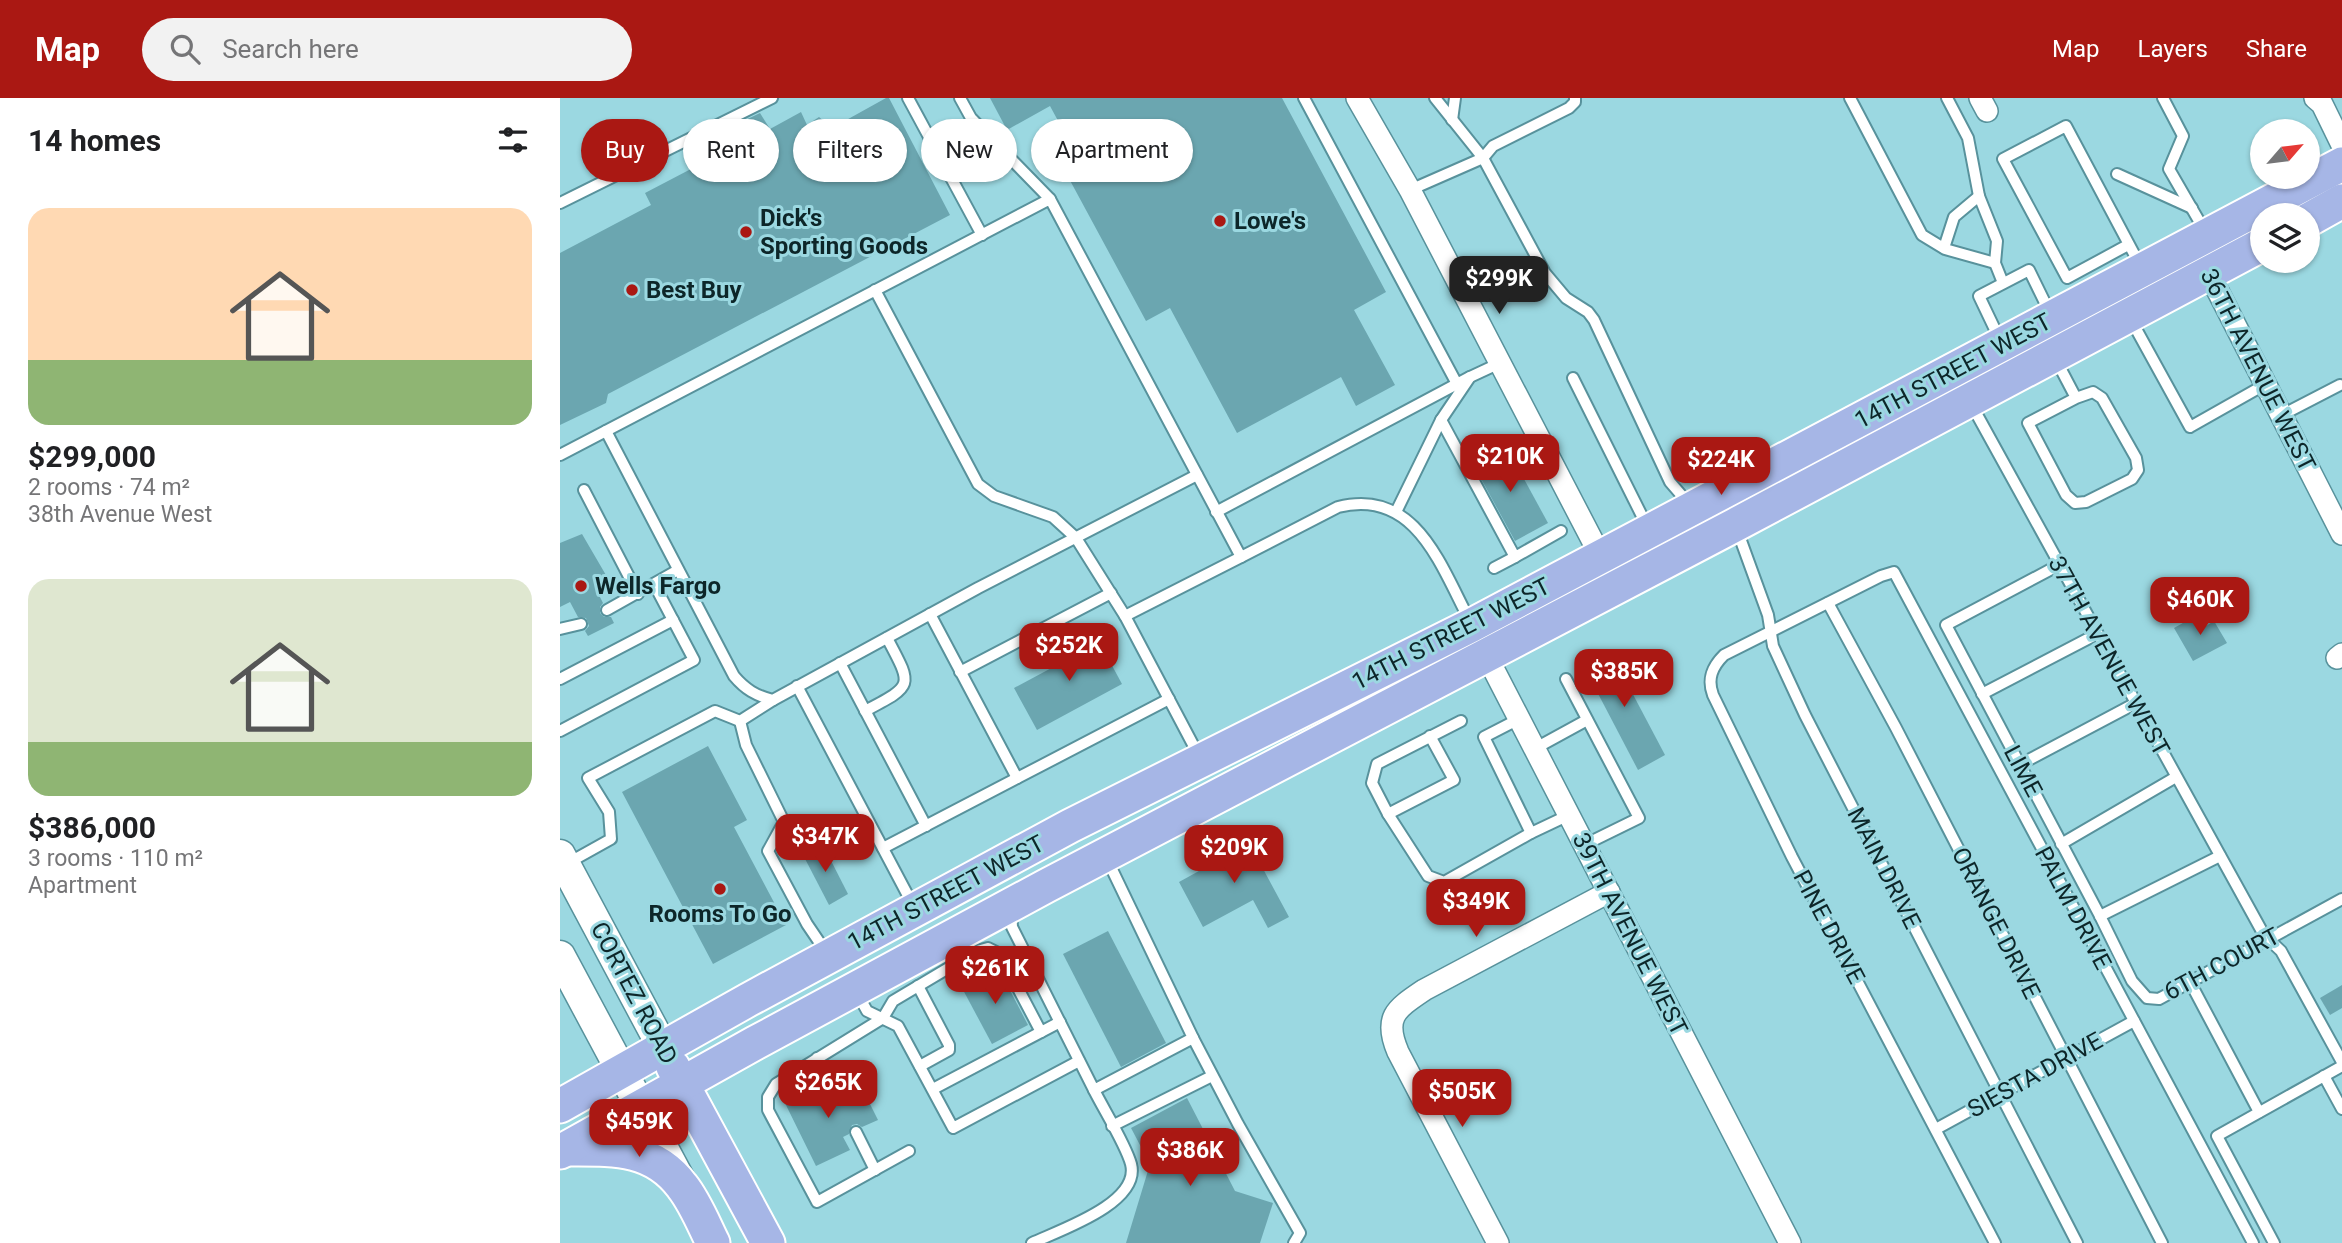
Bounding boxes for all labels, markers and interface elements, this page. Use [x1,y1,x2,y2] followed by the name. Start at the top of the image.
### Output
[142,18,632,81] search box
[35,30,100,69] text: Map
[166,30,204,68] icon: search
[222,34,359,64] text: Search here
[2052,35,2100,63] text: Map
[2138,35,2208,63] text: Layers
[2246,35,2307,63] text: Share
[581,119,669,182] chip: Buy
[683,119,779,182] chip: Rent
[793,119,907,182] chip: Filters
[921,119,1017,182] chip: New
[1031,119,1193,182] chip: Apartment
[2250,119,2320,189] north arrow
[2250,119,2320,273] map controls
[494,121,532,159] icon: filters
[28,123,161,158] text: 14 homes
[2250,203,2320,273] button: layers
[760,204,928,260] place label: Dick's Sporting Goods
[1234,207,1306,235] place label: Lowe's
[1212,213,1228,229] marker: Lowe's
[738,224,754,240] marker: Dick's Sporting Goods
[217,253,343,379] icon: home
[1450,256,1548,316] pin: $299K
[2195,264,2321,476] street label: 36TH AVENUE WEST
[1465,265,1533,292] text: $299K
[646,276,742,304] place label: Best Buy
[624,282,640,298] marker: Best Buy
[1850,307,2056,435] street label: 14TH STREET WEST
[1461,434,1559,494] pin: $210K
[1672,438,1770,497] pin: $224K
[28,439,156,474] text: $299,000
[1476,443,1544,470] text: $210K
[1687,446,1755,473] text: $224K
[28,474,190,501] text: 2 rooms · 74 m²
[28,501,212,528] text: 38th Avenue West
[2043,551,2175,761] street label: 37TH AVENUE WEST
[595,572,721,600] place label: Wells Fargo
[1347,572,1555,696] street label: 14TH STREET WEST
[573,578,589,594] marker: Wells Fargo
[2151,578,2249,637] pin: $460K
[2166,586,2234,613] text: $460K
[217,624,343,750] icon: home
[1020,624,1118,683] pin: $252K
[1035,632,1103,659] text: $252K
[1575,650,1673,709] pin: $385K
[1590,658,1658,685] text: $385K
[1998,741,2048,801] street label: LIME
[1841,803,1927,933] street label: MAIN DRIVE
[28,810,156,845] text: $386,000
[776,814,874,874] pin: $347K
[791,823,859,850] text: $347K
[1185,826,1283,885] pin: $209K
[1567,828,1693,1040] street label: 39TH AVENUE WEST
[843,829,1049,957] street label: 14TH STREET WEST
[1200,834,1268,861] text: $209K
[2029,842,2117,974] street label: PALM DRIVE
[1946,843,2046,1003] street label: ORANGE DRIVE
[28,845,203,872] text: 3 rooms · 110 m²
[1787,866,1871,988] street label: PINE DRIVE
[28,872,137,899] text: Apartment
[1427,880,1525,939] pin: $349K
[712,881,728,897] marker: Rooms To Go
[1442,888,1510,915] text: $349K
[648,900,792,928] place label: Rooms To Go
[585,917,683,1069] street label: CORTEZ ROAD
[2159,922,2285,1006] street label: 6TH COURT
[946,946,1044,1006] pin: $261K
[961,955,1029,982] text: $261K
[1963,1026,2107,1124] street label: SIESTA DRIVE
[779,1060,877,1120] pin: $265K
[794,1069,862,1096] text: $265K
[1413,1070,1511,1129] pin: $505K
[1428,1078,1496,1105] text: $505K
[590,1100,688,1159] pin: $459K
[605,1108,673,1135] text: $459K
[1141,1128,1239,1188] pin: $386K
[1156,1137,1224,1164] text: $386K

